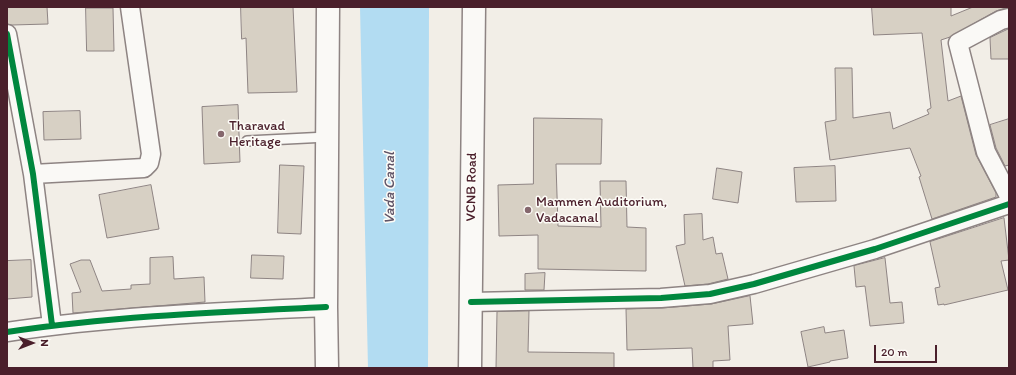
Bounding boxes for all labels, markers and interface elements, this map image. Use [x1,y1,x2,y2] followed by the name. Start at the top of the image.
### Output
[229,118,285,150] place label: Tharavad Heritage
[216,129,226,139] marker: Tharavad Heritage
[381,152,399,224] water label: Vada Canal
[463,152,481,222] street label: VCNB Road
[536,194,667,226] place label: Mammen Auditorium, Vadacanal
[523,205,533,215] marker: Mammen Auditorium, Vadacanal
[12,323,52,363] north arrow
[876,337,939,363] scale bar
[38,339,51,347] text: N
[881,345,908,359] text: 20 m

